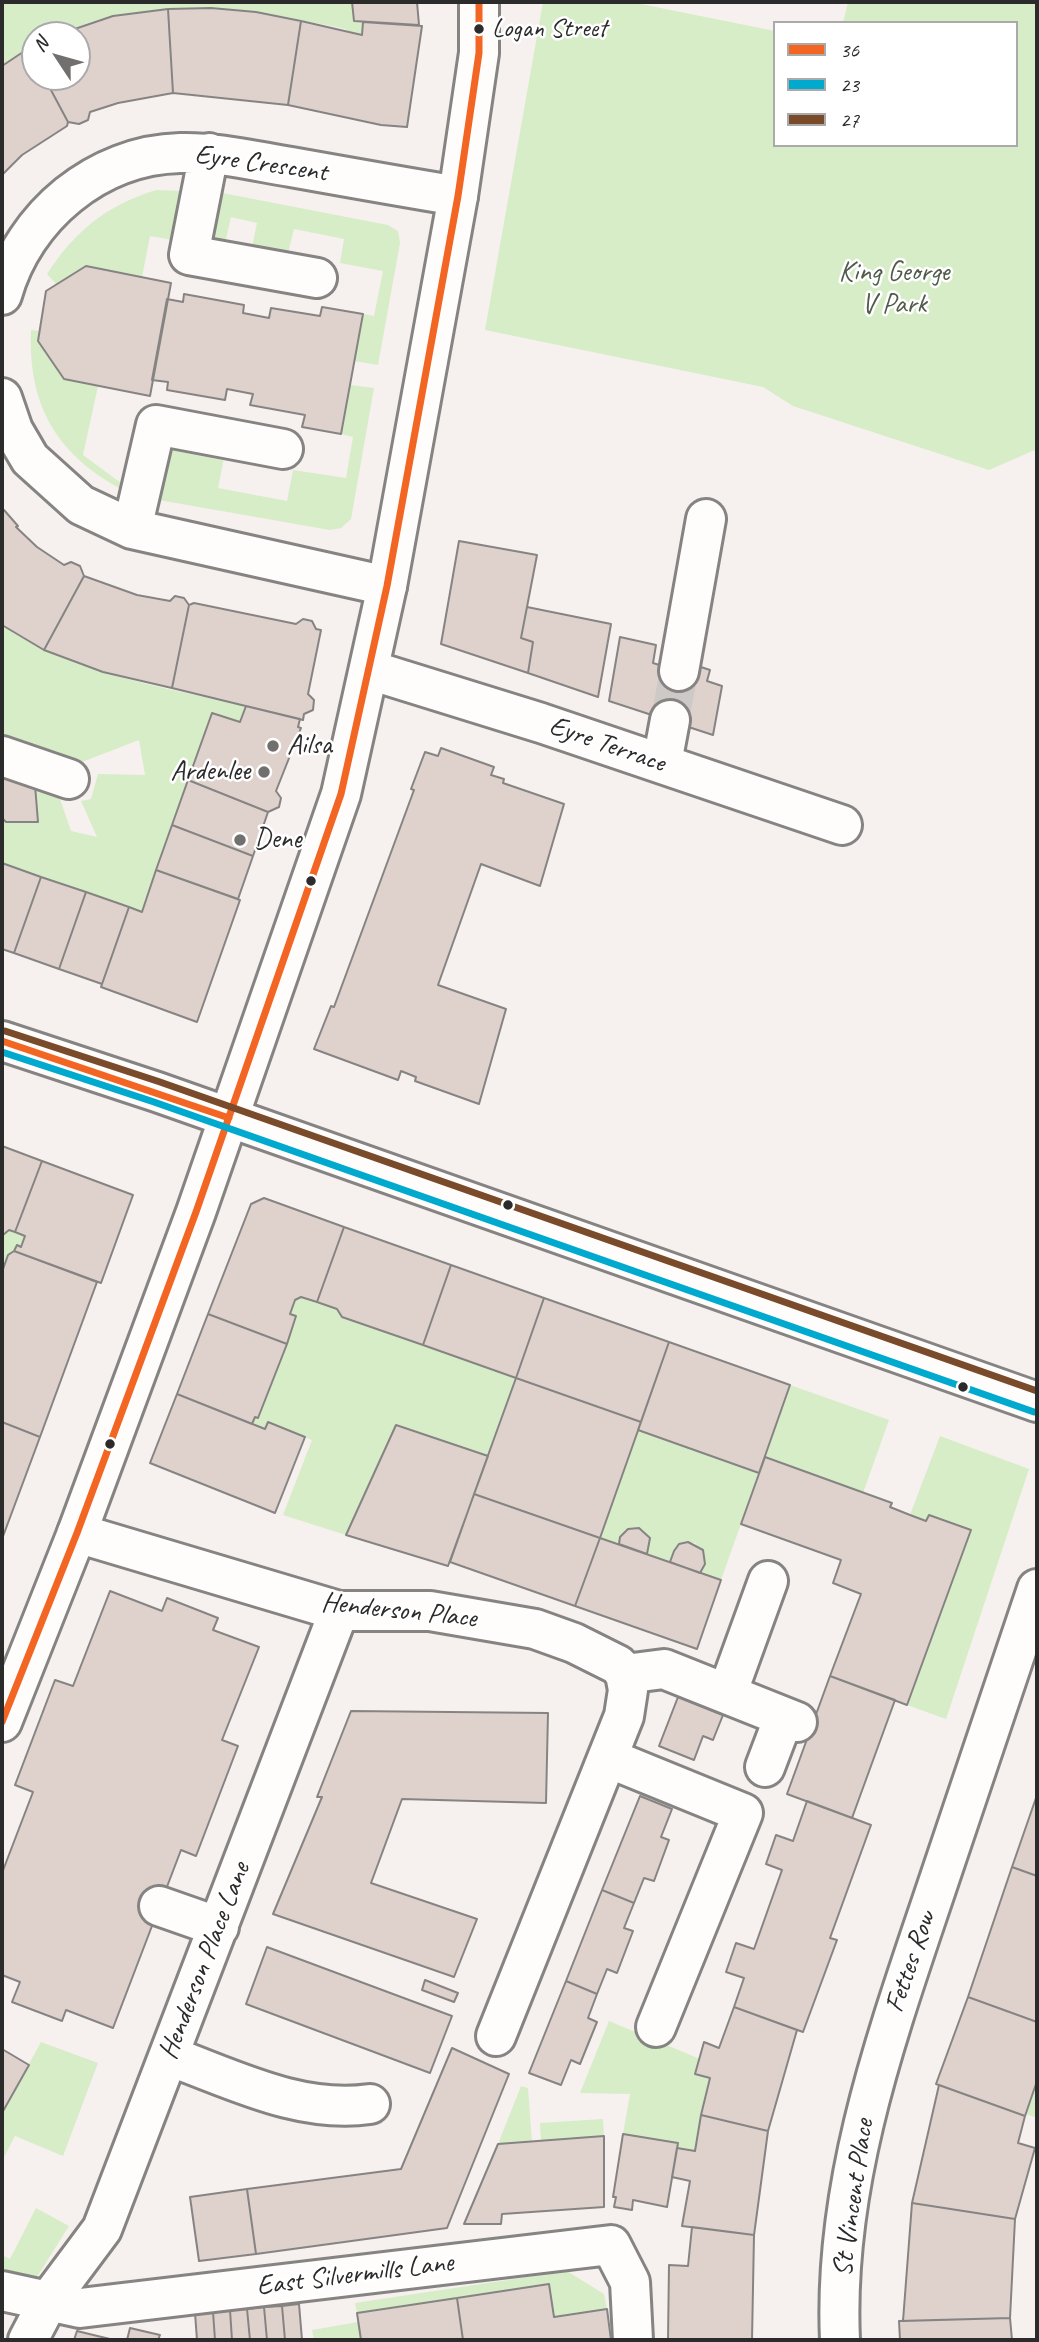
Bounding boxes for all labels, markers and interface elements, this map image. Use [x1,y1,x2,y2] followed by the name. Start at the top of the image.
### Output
[492,13,607,45] place label: Logan Street
[21,21,91,91] north arrow
[773,21,1018,147] legend
[472,22,486,36] marker: Logan Street
[27,33,54,57] text: N
[840,37,859,63] text: 36
[840,72,859,98] text: 23
[840,107,859,133] text: 27
[193,138,329,190] street label: Eyre Crescent
[839,256,949,322] park label: King George V Park
[545,710,669,780] street label: Eyre Terrace
[287,729,332,763] place label: Ailsa
[265,738,281,754] marker: Ailsa
[171,755,250,789] place label: Ardenlee
[256,764,272,780] marker: Ardenlee
[254,823,301,857] place label: Dene
[232,832,248,848] marker: Dene
[304,874,318,888] unlabelled marker
[501,1198,515,1212] unlabelled marker
[956,1380,970,1394] unlabelled marker
[103,1437,117,1451] unlabelled marker
[320,1586,478,1636] street label: Henderson Place
[152,1858,258,2064] street label: Henderson Place Lane
[878,1907,944,2017] street label: Fettes Row
[826,2117,882,2279] street label: St Vincent Place
[255,2246,455,2304] street label: East Silvermills Lane

